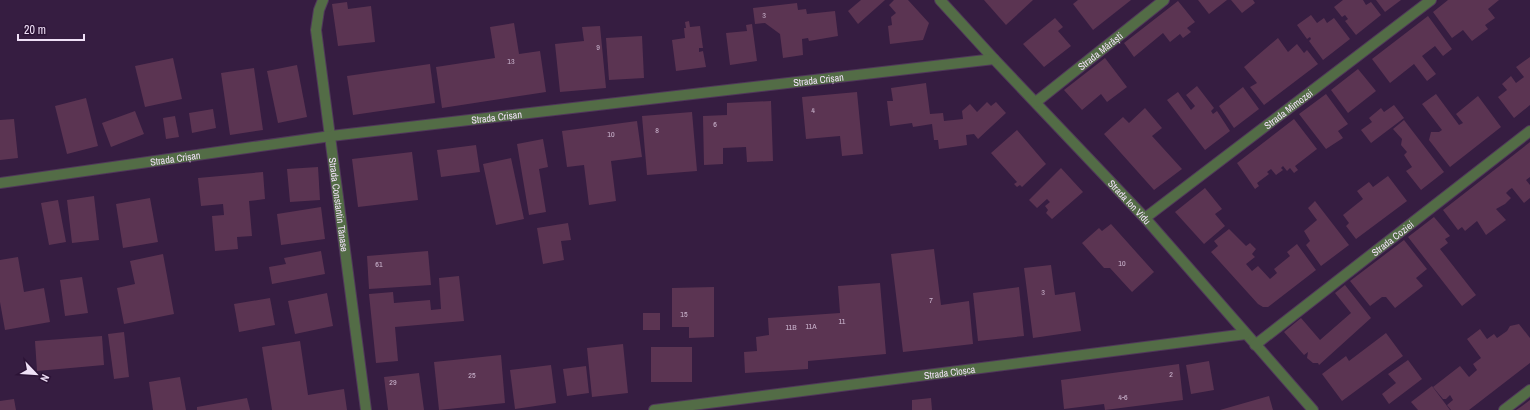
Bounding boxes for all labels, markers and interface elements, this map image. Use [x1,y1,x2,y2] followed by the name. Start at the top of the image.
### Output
[762,10,766,20] house number: 3
[18,16,84,42] scale bar
[24,22,46,38] text: 20 m
[1075,29,1125,73] street label: Strada Mărăști
[596,42,600,52] house number: 9
[507,56,515,66] house number: 13
[793,70,844,89] street label: Strada Crișan
[1261,86,1315,132] street label: Strada Mimozei
[811,105,815,115] house number: 4
[471,107,522,126] street label: Strada Crișan
[713,119,717,129] house number: 6
[655,125,659,135] house number: 8
[607,129,615,139] house number: 10
[149,148,201,168] street label: Strada Crișan
[326,157,352,253] street label: Strada Constantin Tănase
[1105,177,1154,227] street label: Strada Ion Vidu
[1369,218,1416,259] street label: Strada Coziei
[1118,258,1126,268] house number: 10
[375,259,383,269] house number: 61
[1041,287,1045,297] house number: 3
[929,295,933,305] house number: 7
[680,309,688,319] house number: 15
[839,316,846,326] house number: 11
[805,321,817,331] house number: 11A
[785,322,797,332] house number: 11B
[16,354,56,394] north arrow
[923,362,976,382] street label: Strada Cloșca
[1169,369,1173,379] house number: 2
[468,370,476,380] house number: 25
[37,372,53,384] text: N
[389,377,397,387] house number: 29
[1118,392,1128,402] house number: 4-6

